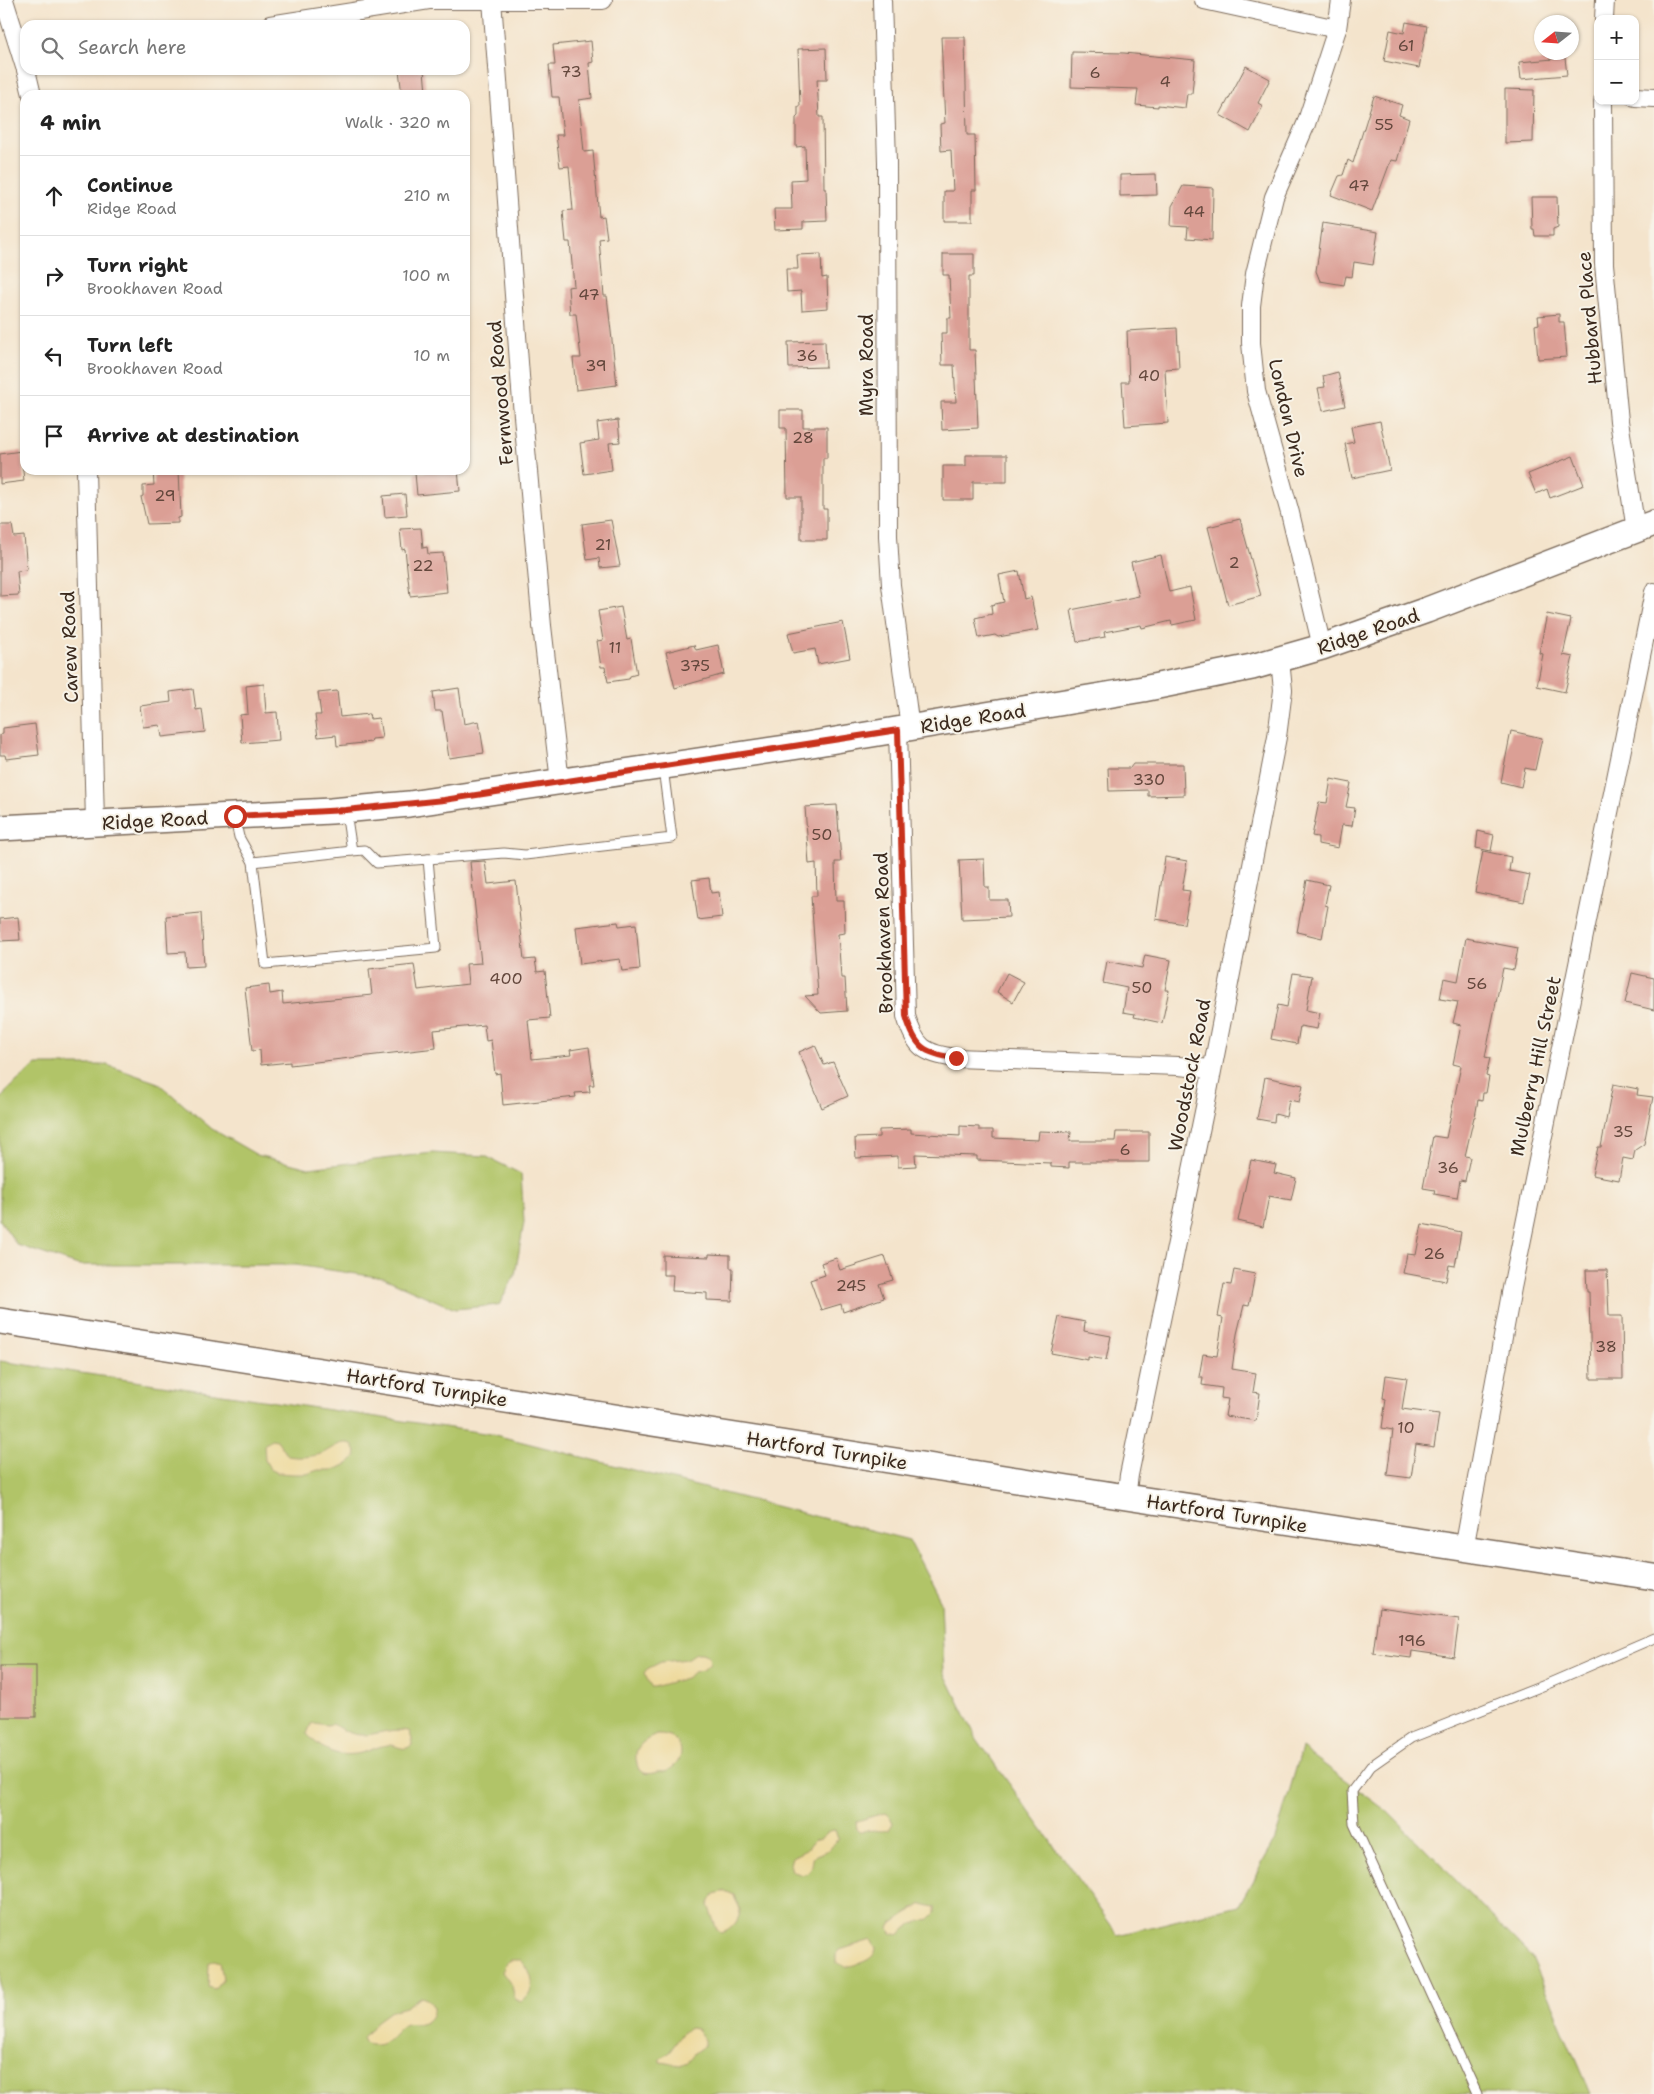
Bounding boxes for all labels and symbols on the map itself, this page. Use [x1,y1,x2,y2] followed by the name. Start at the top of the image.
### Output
[1534,15,1579,60] north arrow
[1398,35,1414,56] house number: 61
[560,61,582,82] house number: 73
[1089,62,1101,83] house number: 6
[1159,71,1171,92] house number: 4
[1374,114,1394,135] house number: 55
[1348,175,1370,196] house number: 47
[1183,201,1205,222] house number: 44
[1571,250,1608,386] street label: Hubbard Place
[578,284,600,305] house number: 47
[854,314,879,416] street label: Myra Road
[482,319,519,467] street label: Fernwood Road
[796,345,818,366] house number: 36
[585,355,607,376] house number: 39
[1263,356,1314,480] street label: London Drive
[1138,365,1160,386] house number: 40
[792,427,814,448] house number: 28
[154,485,176,506] house number: 29
[594,534,612,555] house number: 21
[1228,552,1240,573] house number: 2
[412,555,434,576] house number: 22
[55,591,84,703] street label: Carew Road
[1314,602,1423,661] street label: Ridge Road
[609,637,621,658] house number: 11
[680,655,710,676] house number: 375
[919,698,1028,739] street label: Ridge Road
[1133,769,1165,790] house number: 330
[101,805,209,836] street label: Ridge Road
[224,805,247,828] route start
[812,824,832,845] house number: 50
[868,852,899,1014] street label: Brookhaven Road
[489,968,523,989] house number: 400
[1467,973,1487,994] house number: 56
[1504,974,1567,1158] street label: Mulberry Hill Street
[1132,977,1152,998] house number: 50
[1162,997,1217,1154] street label: Woodstock Road
[945,1047,968,1070] route end
[1613,1121,1633,1142] house number: 35
[1119,1139,1131,1160] house number: 6
[1437,1157,1459,1178] house number: 36
[1423,1243,1445,1264] house number: 26
[836,1275,866,1296] house number: 245
[1595,1336,1617,1357] house number: 38
[344,1362,509,1413] street label: Hartford Turnpike
[1397,1417,1415,1438] house number: 10
[744,1425,909,1476] street label: Hartford Turnpike
[1144,1488,1309,1539] street label: Hartford Turnpike
[1398,1630,1426,1651] house number: 196

